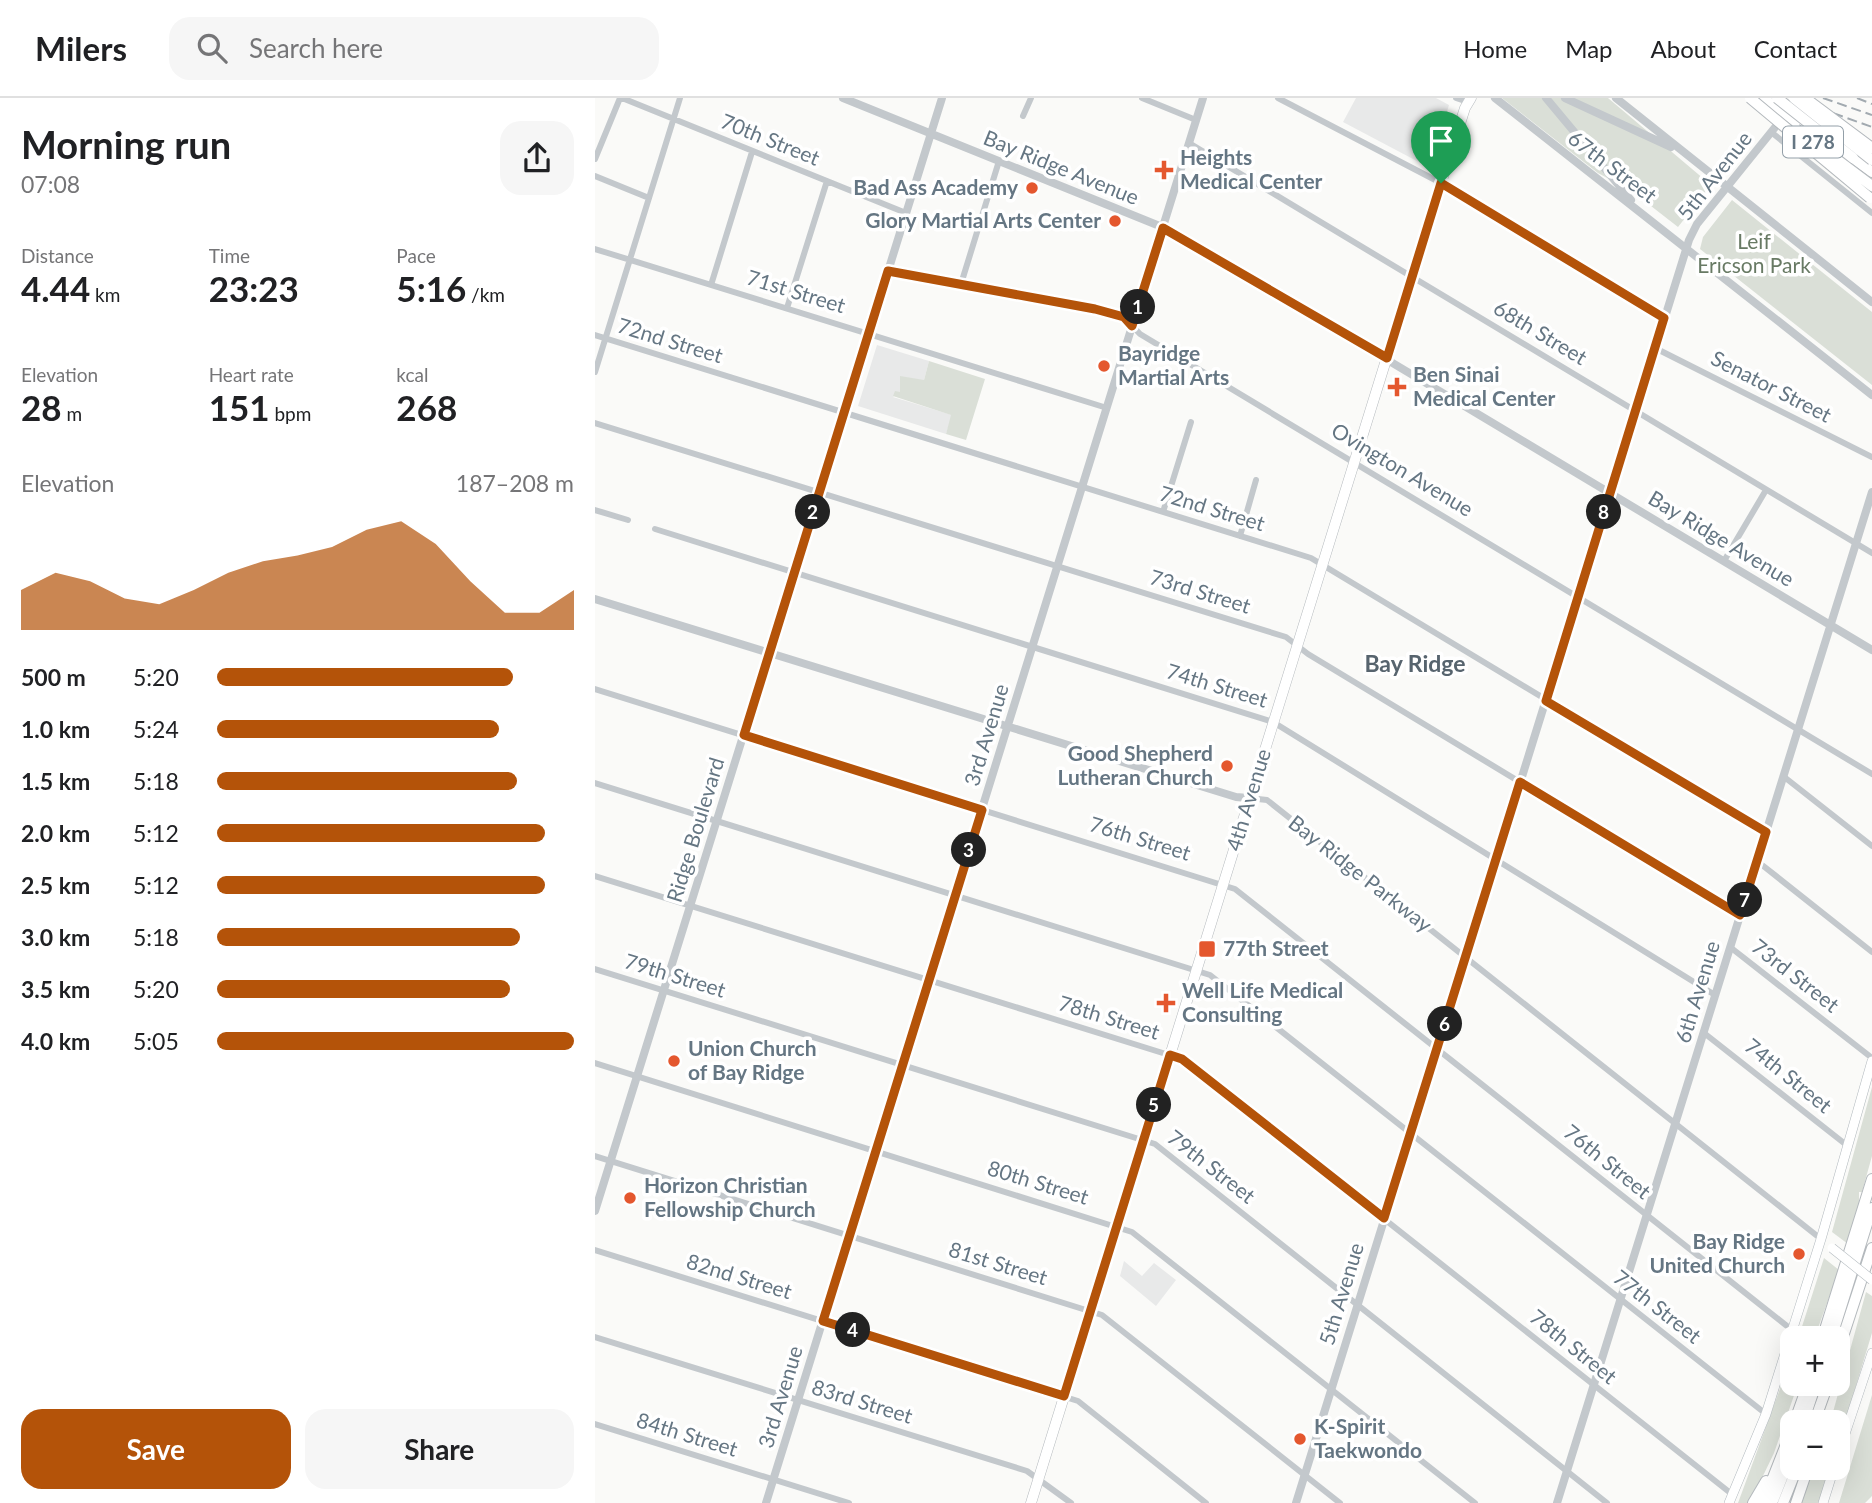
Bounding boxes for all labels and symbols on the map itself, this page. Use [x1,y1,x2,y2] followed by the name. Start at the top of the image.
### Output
[718,107,824,170] street label: 70th Street
[1411,111,1471,183] pin
[980,124,1143,209] street label: Bay Ridge Avenue
[1564,124,1662,207] street label: 67th Street
[1671,126,1756,224] street label: 5th Avenue
[1783,126,1843,158] road number: I 278
[1180,144,1323,193] place label: Heights Medical Center
[1154,160,1174,180] marker: Heights Medical Center
[853,174,1019,199] place label: Bad Ass Academy
[1024,180,1040,196] marker: Bad Ass Academy
[865,207,1101,232] place label: Glory Martial Arts Center
[1107,213,1123,229] marker: Glory Martial Arts Center
[1697,228,1811,277] park label: Leif Ericson Park
[744,264,849,318] street label: 71st Street
[1121,290,1155,325] pin: 1
[1490,294,1592,370] street label: 68th Street
[615,312,726,368] street label: 72nd Street
[1118,340,1229,389] place label: Bayridge Martial Arts
[1707,345,1836,427] street label: Senator Street
[1096,358,1112,374] marker: Bayridge Martial Arts
[1413,361,1556,410] place label: Ben Sinai Medical Center
[1387,377,1407,397] marker: Ben Sinai Medical Center
[1328,417,1478,521] street label: Ovington Avenue
[1157,480,1268,536] street label: 72nd Street
[1645,484,1799,591] street label: Bay Ridge Avenue
[795,494,830,530] pin: 2
[1587,494,1621,530] pin: 8
[1147,563,1254,618] street label: 73rd Street
[1364,649,1466,677] district label: Bay Ridge
[1164,657,1271,712] street label: 74th Street
[958,681,1013,789] street label: 3rd Avenue
[1057,740,1213,789] place label: Good Shepherd Lutheran Church
[1220,745,1275,854] street label: 4th Avenue
[661,754,728,905] street label: Ridge Boulevard
[1219,758,1235,774] marker: Good Shepherd Lutheran Church
[1284,809,1438,937] street label: Bay Ridge Parkway
[1087,810,1194,865] street label: 76th Street
[951,832,987,868] pin: 3
[1727,882,1763,918] pin: 7
[1747,933,1845,1017] street label: 73rd Street
[1223,935,1329,960] place label: 77th Street
[1669,937,1724,1046] street label: 6th Avenue
[1197,939,1217,959] marker: 77th Street
[622,947,729,1002] street label: 79th Street
[1182,977,1343,1026] place label: Well Life Medical Consulting
[1056,989,1163,1044] street label: 78th Street
[1156,993,1176,1013] marker: Well Life Medical Consulting
[1427,1006,1463,1042] pin: 6
[1741,1032,1838,1118] street label: 74th Street
[688,1035,817,1084] place label: Union Church of Bay Ridge
[666,1053,682,1069] marker: Union Church of Bay Ridge
[1137,1088,1171,1122] pin: 5
[1560,1118,1657,1204] street label: 76th Street
[1163,1124,1261,1208] street label: 79th Street
[985,1154,1092,1209] street label: 80th Street
[644,1172,816,1221] place label: Horizon Christian Fellowship Church
[622,1190,638,1206] marker: Horizon Christian Fellowship Church
[1650,1228,1785,1277] place label: Bay Ridge United Church
[946,1236,1051,1290] street label: 81st Street
[1313,1239,1368,1348] street label: 5th Avenue
[1791,1246,1807,1262] marker: Bay Ridge United Church
[684,1248,795,1304] street label: 82nd Street
[1609,1264,1707,1348] street label: 77th Street
[1526,1303,1623,1389] street label: 78th Street
[835,1312,871,1348] pin: 4
[752,1343,807,1451] street label: 3rd Avenue
[809,1373,916,1428] street label: 83rd Street
[634,1406,741,1461] street label: 84th Street
[1314,1413,1422,1462] place label: K-Spirit Taekwondo
[1292,1431,1308,1447] marker: K-Spirit Taekwondo

